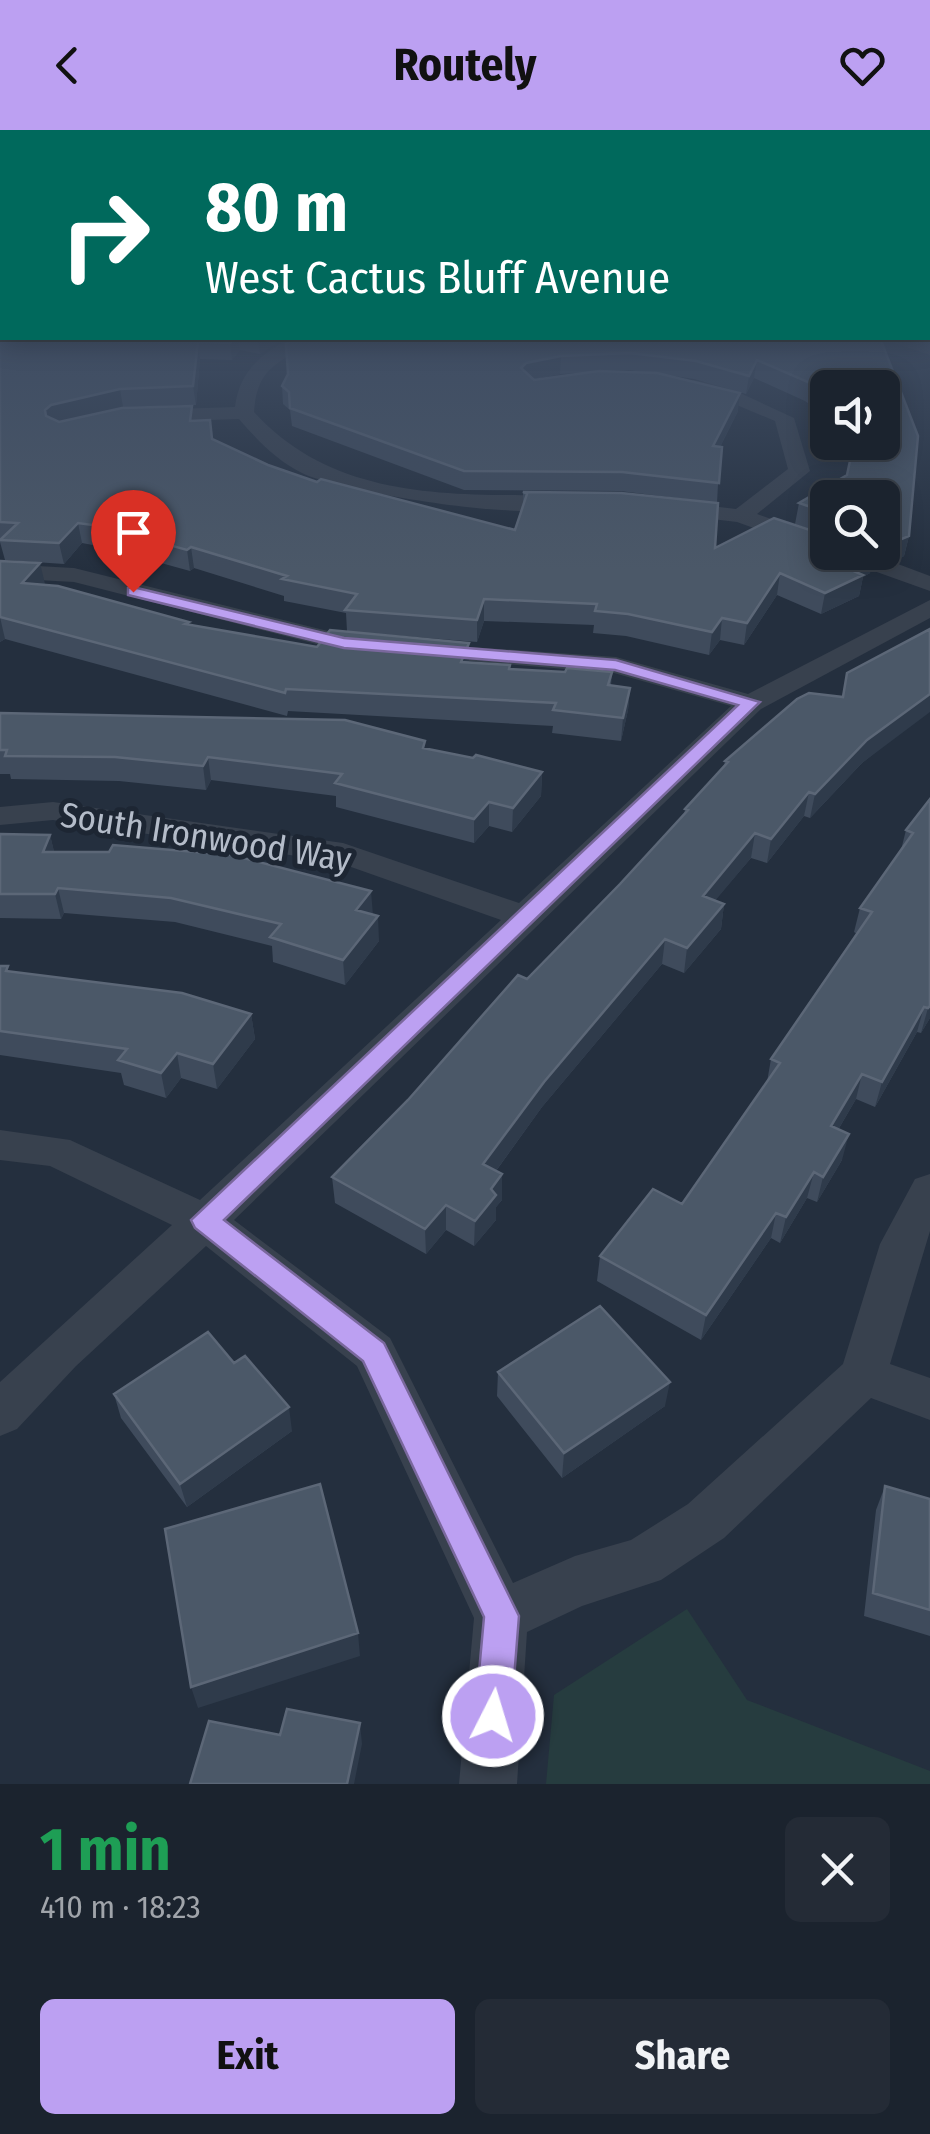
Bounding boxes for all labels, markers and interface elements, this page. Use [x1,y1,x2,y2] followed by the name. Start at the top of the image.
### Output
[40,38,95,93] icon: back
[393,38,537,92] text: Routely
[835,38,890,93] icon: heart
[205,166,348,250] text: 80 m
[40,170,170,300] icon: right
[205,251,670,305] text: West Cactus Bluff Avenue
[810,370,900,570] map controls
[810,370,900,460] button: sound
[810,480,900,570] button: search
[91,490,176,593] pin
[106,505,161,560] icon: arrive
[58,793,355,881] street label: South Ironwood Way
[441,1664,545,1768] position arrow
[40,1814,171,1886] text: 1 min
[785,1817,890,1922] button: close
[40,1888,201,1926] text: 410 m · 18:23
[40,1999,455,2114] button: Exit
[475,1999,890,2114] button: Share

